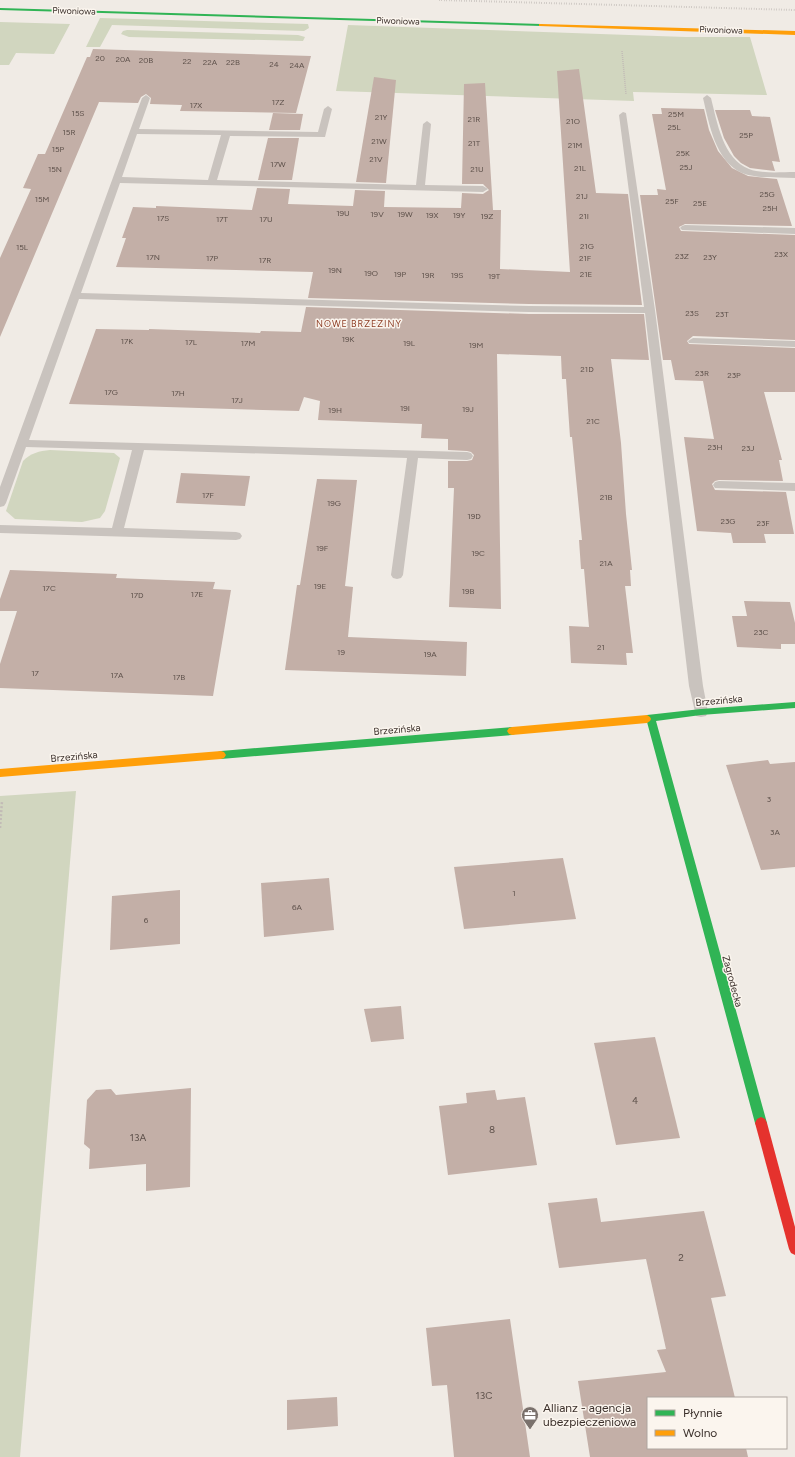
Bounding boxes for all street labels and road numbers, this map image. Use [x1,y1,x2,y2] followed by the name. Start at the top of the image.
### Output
[52,4,96,17] street label: Piwoniowa
[376,14,420,27] street label: Piwoniowa
[699,23,743,36] street label: Piwoniowa
[695,692,743,709] street label: Brzezińska
[373,721,421,738] street label: Brzezińska
[50,748,98,765] street label: Brzezińska
[719,954,746,1008] street label: Zagrodecka

